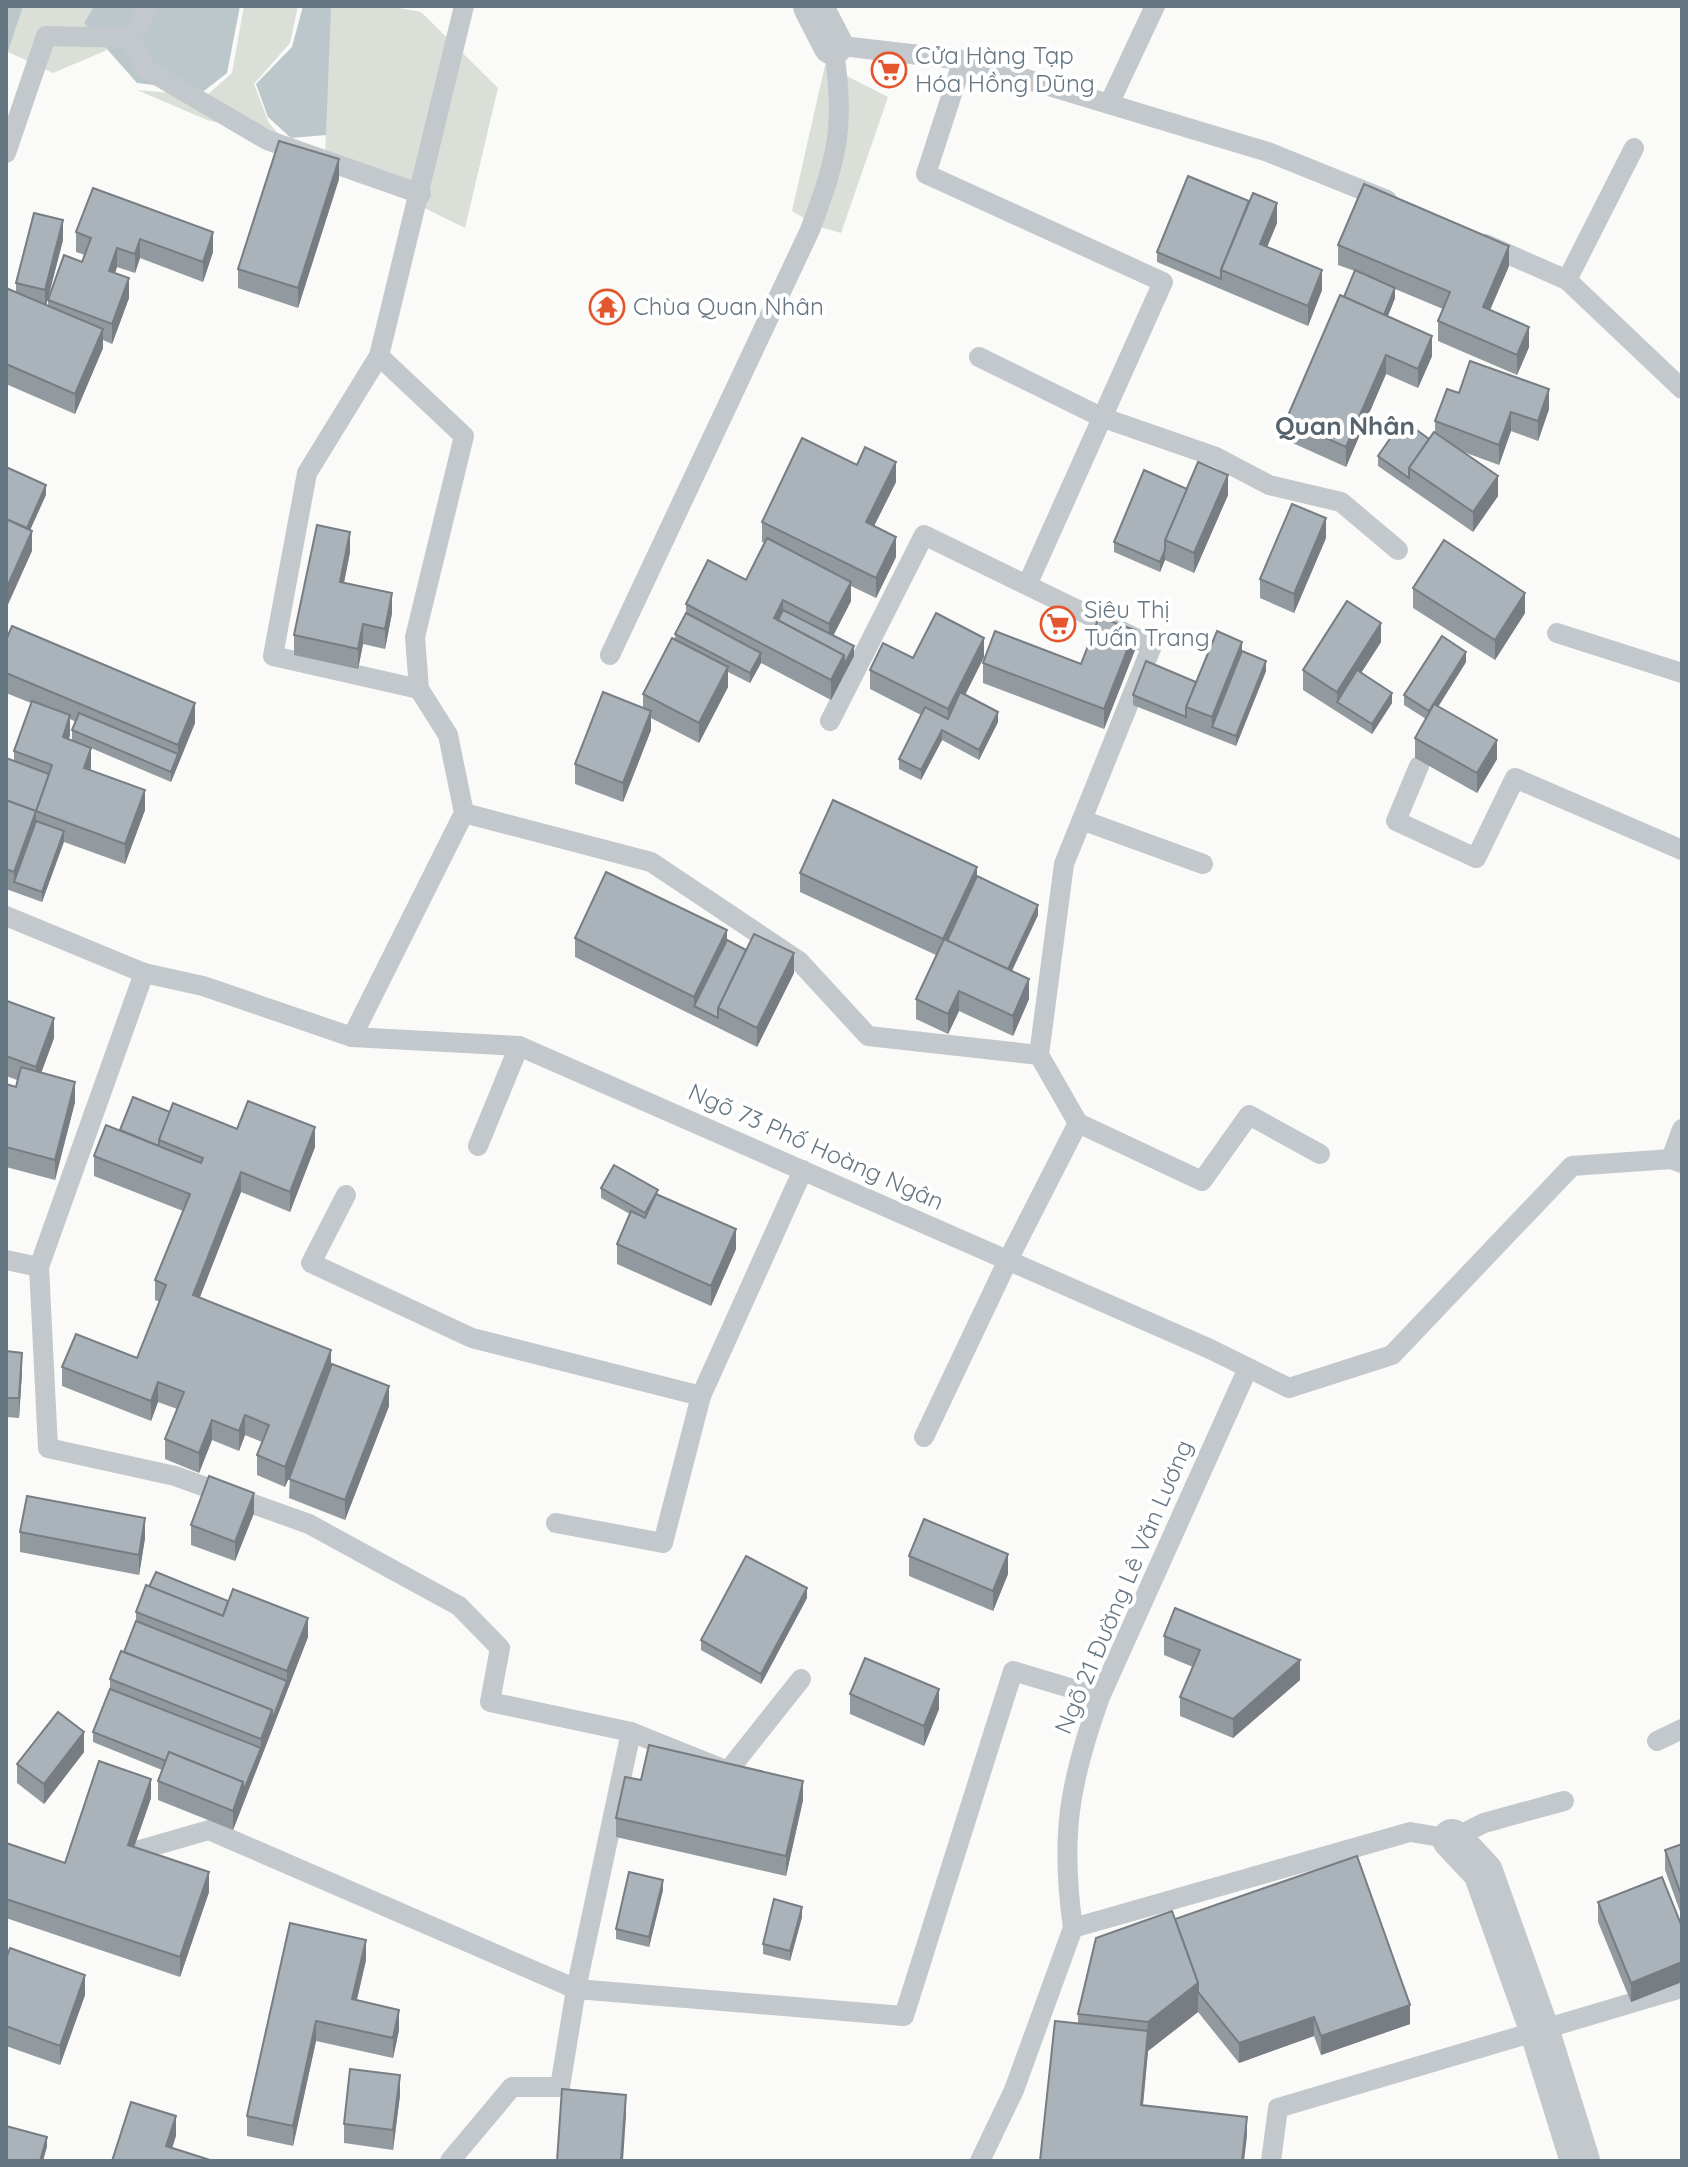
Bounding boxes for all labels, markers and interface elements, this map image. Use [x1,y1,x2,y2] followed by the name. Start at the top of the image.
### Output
[915,40,1095,98] place label: Cửa Hàng Tạp Hóa Hồng Dũng
[870,51,908,89] supermarket icon: Cửa Hàng Tạp Hóa Hồng Dũng
[588,288,626,326] temple icon: Chùa Quan Nhân
[633,291,824,321] place label: Chùa Quan Nhân
[1275,409,1415,442] district label: Quan Nhân
[1084,594,1210,652] place label: Siêu Thị Tuấn Trang
[1039,605,1077,643] supermarket icon: Siêu Thị Tuấn Trang
[684,1076,949,1216] street label: Ngõ 73 Phố Hoàng Ngân
[1047,1435,1199,1738] street label: Ngõ 21 Đường Lê Văn Lương

